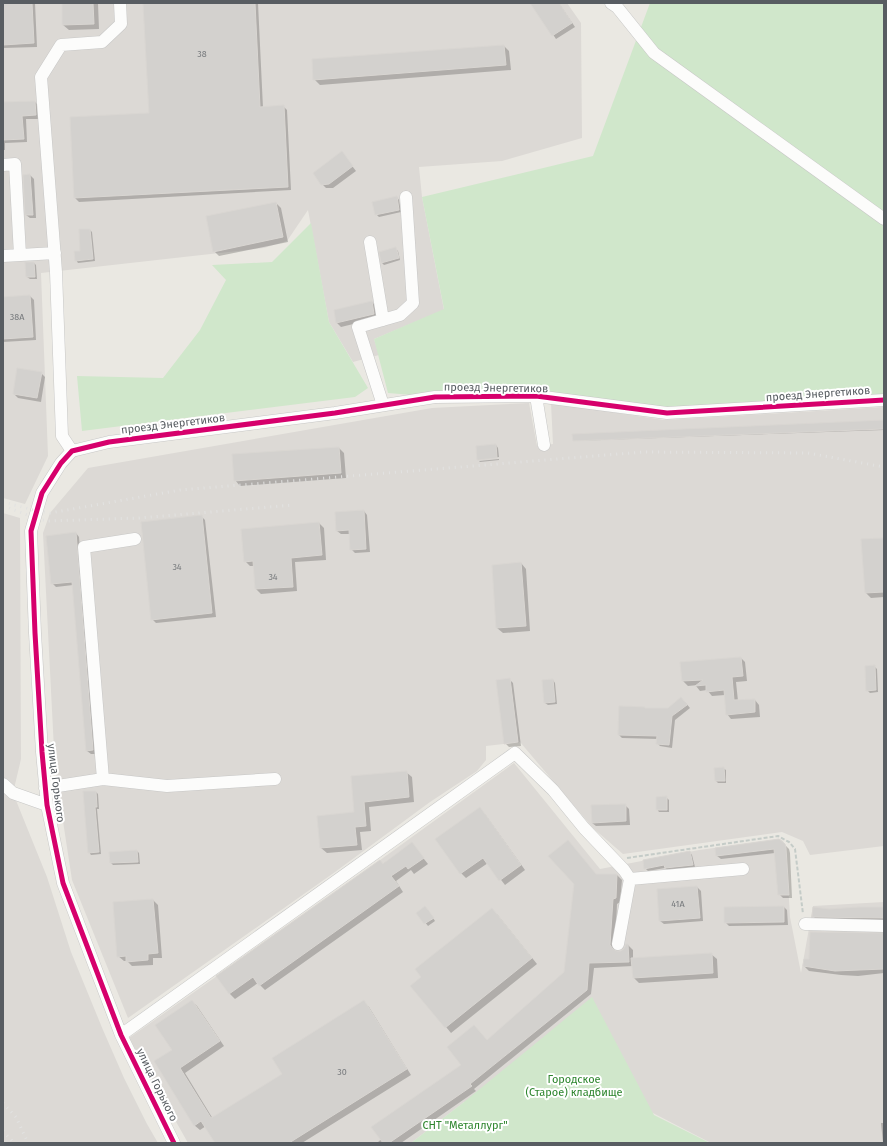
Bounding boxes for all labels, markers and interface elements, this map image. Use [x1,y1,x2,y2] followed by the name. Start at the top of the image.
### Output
[197,49,207,59] house number: 38
[10,312,25,322] house number: 38А
[444,381,548,395] street label: проезд Энергетиков
[765,384,871,404] street label: проезд Энергетиков
[120,411,226,437] street label: проезд Энергетиков
[172,562,182,572] house number: 34
[268,572,278,582] house number: 34
[45,743,67,823] street label: улица Горького
[671,899,685,909] house number: 41А
[134,1046,180,1124] street label: улица Горького
[337,1067,347,1077] house number: 30
[526,1073,622,1099] park label: Городское (Старое) кладбище
[422,1119,508,1132] park label: СНТ "Металлург"

